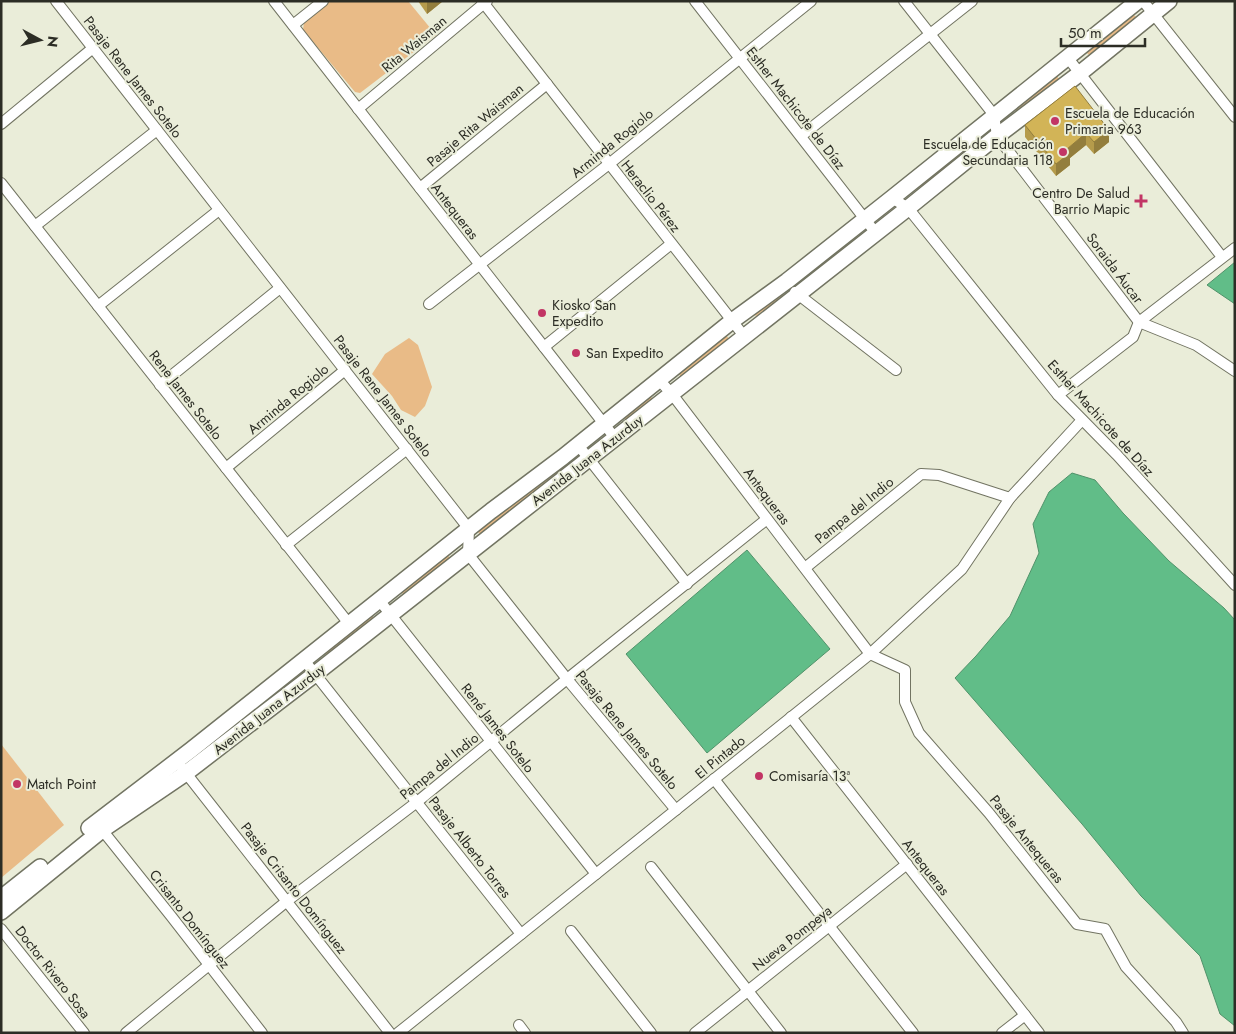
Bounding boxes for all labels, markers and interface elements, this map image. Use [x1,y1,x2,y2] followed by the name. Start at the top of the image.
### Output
[377,11,451,77] street label: Rita Waisman
[79,12,187,142] street label: Pasaje Rene James Sotelo
[15,15,65,65] north arrow
[1061,15,1145,47] scale bar
[1068,22,1102,44] text: 50 m
[42,35,64,48] text: N
[742,42,851,174] street label: Esther Machicote de Díaz
[422,79,528,171] street label: Pasaje Rita Waisman
[567,103,658,182] street label: Arminda Rogiolo
[1065,103,1195,139] place label: Escuela de Educación Primaria 963
[1049,115,1061,127] marker: Escuela de Educación Primaria 963
[923,134,1053,170] place label: Escuela de Educación Secundaria 118
[1057,146,1069,158] marker: Escuela de Educación Secundaria 118
[616,156,686,237] street label: Heraclio Pérez
[427,178,484,244] street label: Antequeras
[1032,183,1130,219] place label: Centro De Salud Barrio Mapic
[1134,194,1148,208] marker: Centro De Salud Barrio Mapic
[1082,228,1148,308] street label: Soraida Áucar
[552,295,616,331] place label: Kiosko San Expedito
[536,307,548,319] marker: Kiosko San Expedito
[329,331,437,461] street label: Pasaje Rene James Sotelo
[586,343,664,363] place label: San Expedito
[145,346,228,444] street label: Rene James Sotelo
[570,347,582,359] marker: San Expedito
[1043,355,1159,481] street label: Esther Machicote de Díaz
[243,359,333,439] street label: Arminda Rogiolo
[527,409,648,510] street label: Avenida Juana Azurduy
[739,463,795,529] street label: Antequeras
[810,472,898,548] street label: Pampa del Indio
[209,658,330,759] street label: Avenida Juana Azurduy
[571,666,683,794] street label: Pasaje Rene James Sotelo
[457,679,540,777] street label: René James Sotelo
[395,728,483,804] street label: Pampa del Indio
[691,730,750,783] street label: El Pintado
[769,766,850,786] place label: Comisaría 13ª
[753,770,765,782] marker: Comisaría 13ª
[27,774,97,794] place label: Match Point
[11,778,23,790] marker: Match Point
[985,791,1069,888] street label: Pasaje Antequeras
[424,792,516,902] street label: Pasaje Alberto Torres
[236,818,352,958] street label: Pasaje Crisanto Domínguez
[898,834,955,900] street label: Antequeras
[145,865,235,973] street label: Crisanto Domínguez
[748,901,836,975] street label: Nueva Pompeya
[10,921,96,1023] street label: Doctor Rivero Sosa

